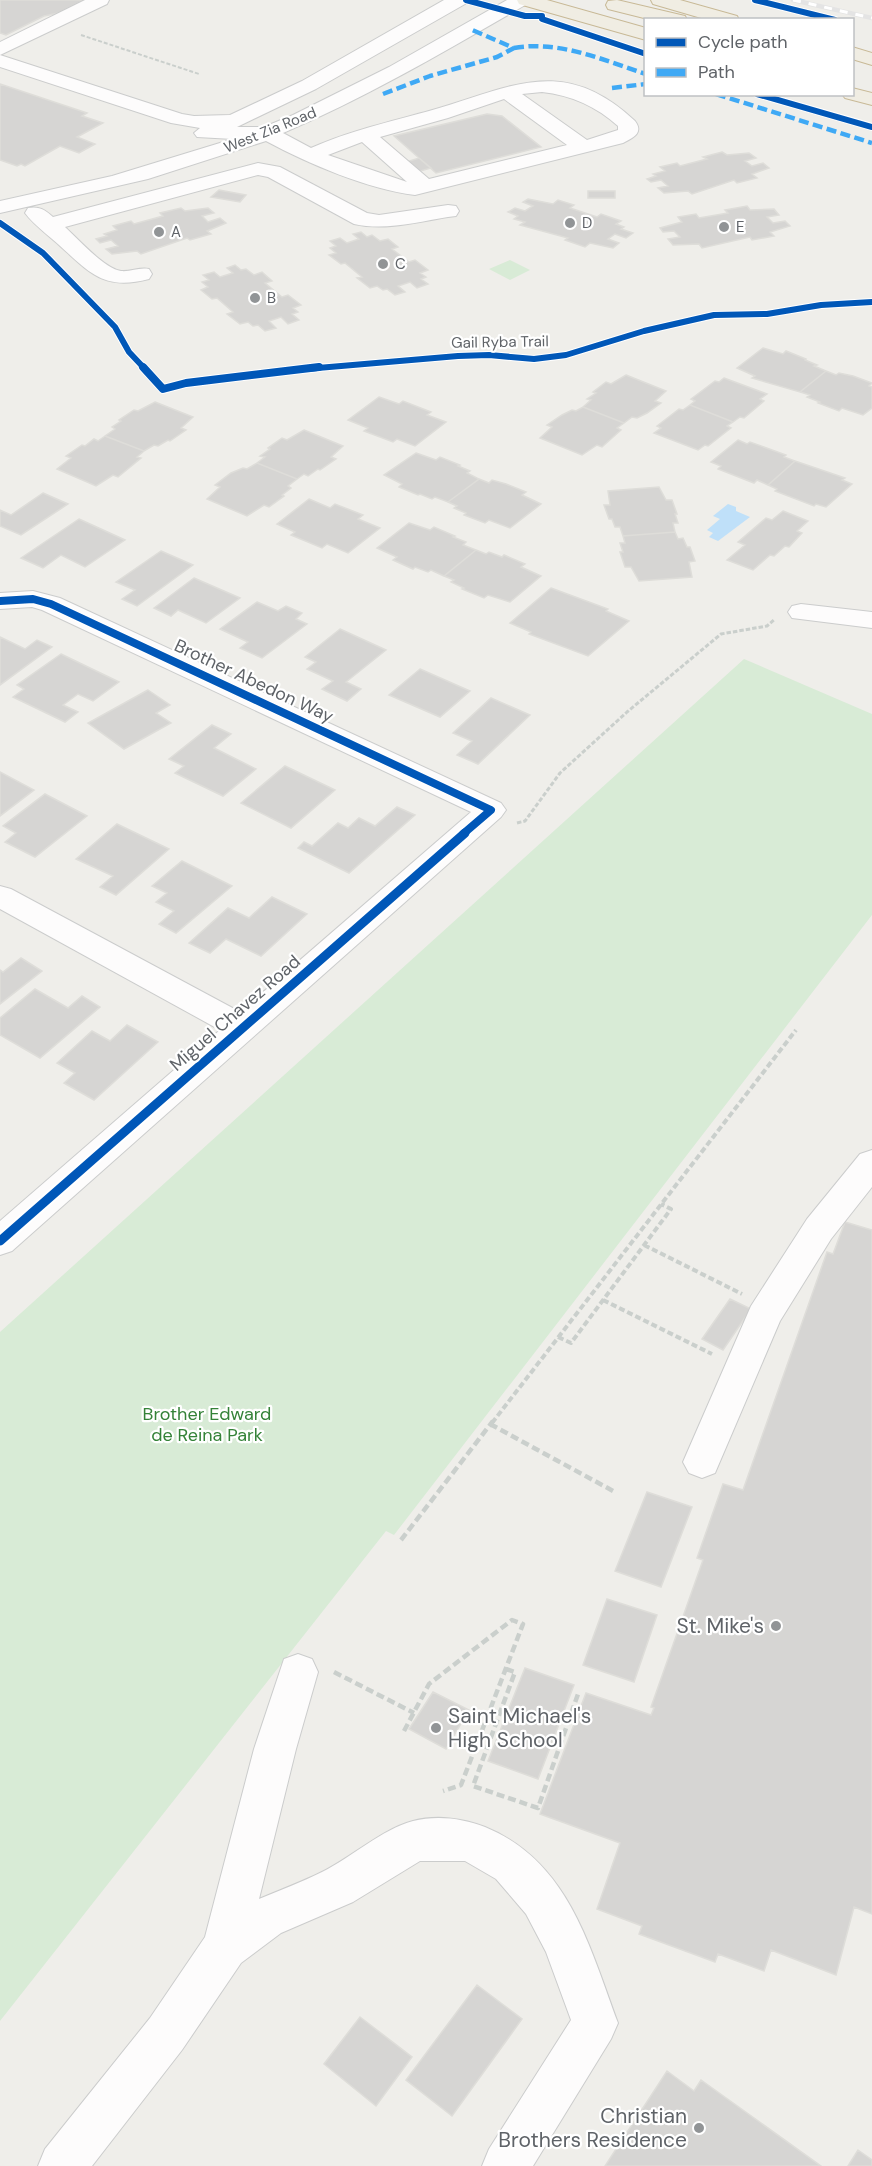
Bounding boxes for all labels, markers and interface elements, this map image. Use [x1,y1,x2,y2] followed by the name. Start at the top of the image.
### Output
[644,18,854,96] legend
[698,30,788,54] text: Cycle path
[698,60,735,84] text: Path
[221,102,319,158] street label: West Zia Road
[582,213,592,233] place label: D
[563,216,577,230] marker: D
[736,217,744,237] place label: E
[717,220,731,234] marker: E
[171,222,181,242] place label: A
[152,225,166,239] marker: A
[395,254,406,274] place label: C
[376,257,390,271] marker: C
[267,288,276,308] place label: B
[248,291,262,305] marker: B
[451,331,549,353] street label: Gail Ryba Trail
[170,634,338,728] street label: Brother Abedon Way
[165,950,305,1076] street label: Miguel Chavez Road
[143,1402,271,1447] park label: Brother Edward de Reina Park
[676,1612,764,1640] place label: St. Mike's
[769,1619,783,1633] marker: St. Mike's
[448,1702,591,1754] place label: Saint Michael's High School
[429,1721,443,1735] marker: Saint Michael's High School
[498,2102,687,2154] place label: Christian Brothers Residence
[692,2121,706,2135] marker: Christian Brothers Residence

